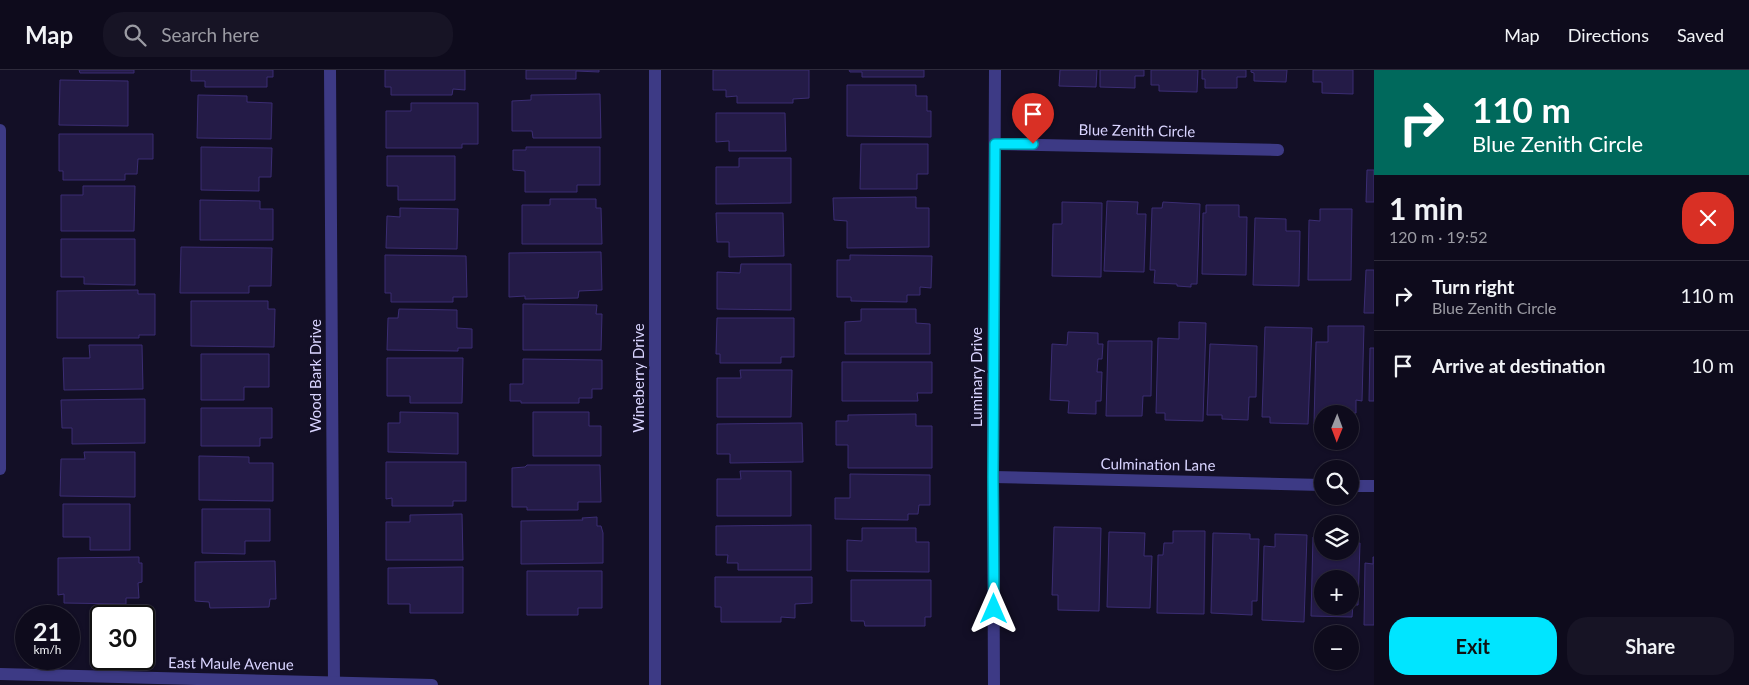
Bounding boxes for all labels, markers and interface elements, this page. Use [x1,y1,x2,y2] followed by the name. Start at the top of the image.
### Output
[103,12,453,57] search box
[25,20,73,49] text: Map
[121,21,149,49] icon: search
[161,23,259,46] text: Search here
[1504,24,1540,46] text: Map
[1568,24,1649,46] text: Directions
[1677,24,1724,46] text: Saved
[1472,88,1571,130] text: 110 m
[1389,90,1454,155] icon: right
[1012,93,1054,144] pin
[1019,100,1047,128] icon: arrive
[1078,120,1196,140] street label: Blue Zenith Circle
[1472,130,1643,157] text: Blue Zenith Circle
[1389,190,1463,226] text: 1 min
[1682,192,1734,244] button: close
[1389,227,1488,246] text: 120 m · 19:52
[1432,275,1514,298] text: Turn right
[1389,282,1417,310] icon: right
[1680,284,1734,307] text: 110 m
[1432,298,1557,317] text: Blue Zenith Circle
[306,319,324,433] street label: Wood Bark Drive
[629,323,647,433] street label: Wineberry Drive
[967,327,985,427] street label: Luminary Drive
[1389,352,1417,380] icon: arrive
[1432,354,1605,377] text: Arrive at destination
[1691,354,1734,377] text: 10 m
[1314,405,1359,450] north arrow
[1314,405,1359,670] map controls
[1100,454,1216,474] street label: Culmination Lane
[1314,460,1359,505] button: search
[1314,515,1359,560] button: layers
[1314,570,1359,615] button: +
[967,582,1019,634] position arrow
[90,605,155,670] speed limit sign: 30
[33,616,62,646] text: 21
[1389,617,1557,675] button: Exit
[1567,617,1734,675] button: Share
[1314,625,1359,670] button: −
[33,642,62,657] text: km/h
[168,653,294,673] street label: East Maule Avenue

